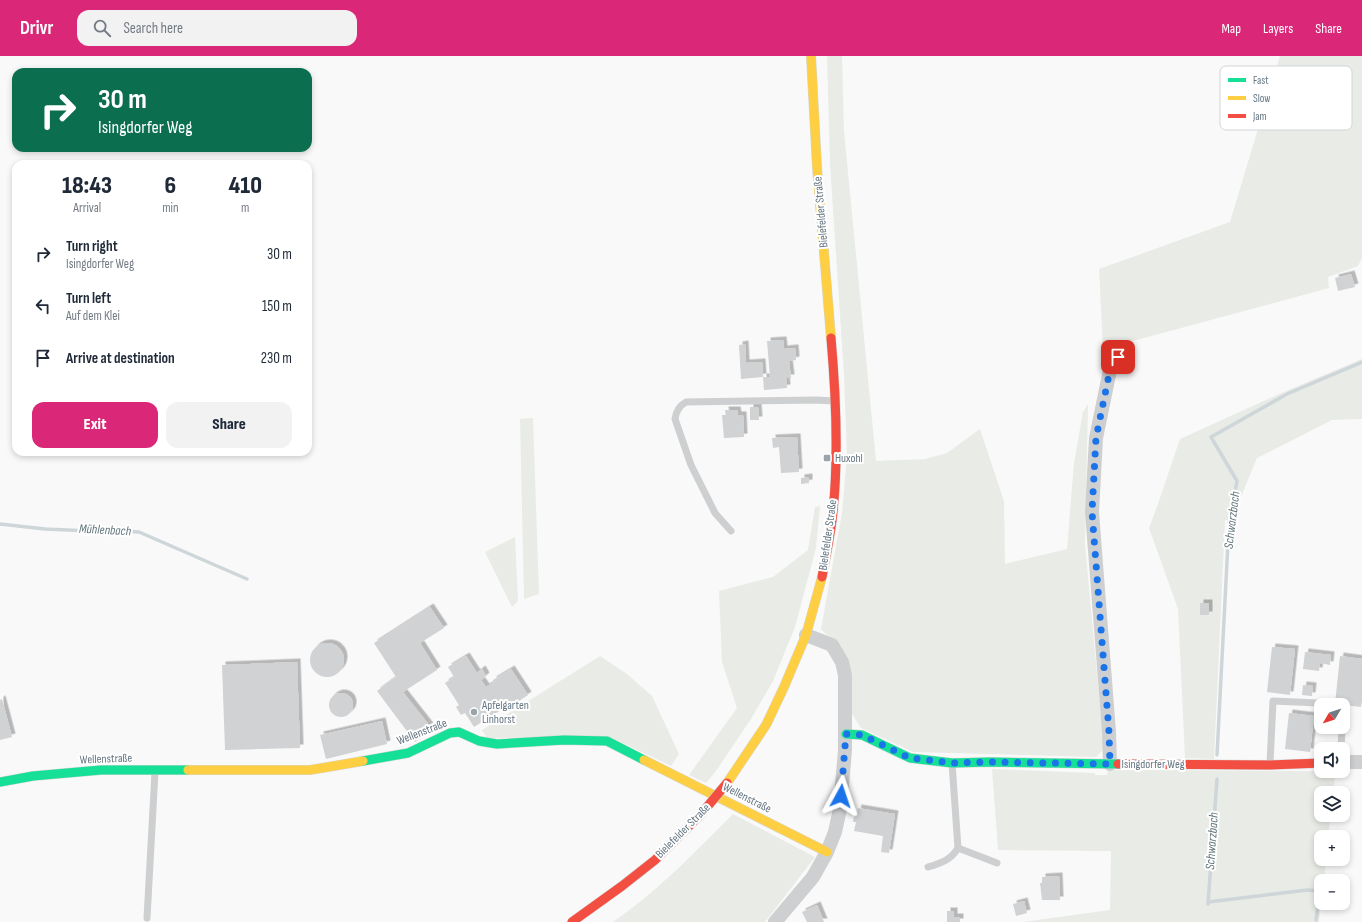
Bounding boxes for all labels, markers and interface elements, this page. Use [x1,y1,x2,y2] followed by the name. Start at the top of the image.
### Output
[77,10,357,46] search box
[20,17,53,40] text: Drivr
[91,17,113,39] icon: search
[123,19,183,38] text: Search here
[1221,20,1241,37] text: Map
[1263,20,1293,37] text: Layers
[1315,20,1342,37] text: Share
[1220,66,1352,130] legend
[1253,74,1269,87] text: Fast
[98,83,147,116] text: 30 m
[32,84,84,136] icon: right
[1253,92,1270,105] text: Slow
[1252,110,1267,123] text: Jam
[98,117,193,138] text: Isingdorfer Weg
[62,171,112,200] text: 18:43
[165,171,176,200] text: 6
[229,171,262,200] text: 410
[810,176,832,248] street label: Bielefelder Straße
[73,200,101,216] text: Arrival
[162,200,179,216] text: min
[241,200,249,216] text: m
[66,237,118,256] text: Turn right
[32,243,54,265] icon: right
[267,245,292,264] text: 30 m
[66,256,134,272] text: Isingdorfer Weg
[66,289,111,308] text: Turn left
[32,295,54,317] icon: left
[262,297,292,316] text: 150 m
[66,308,120,324] text: Auf dem Klei
[1101,340,1135,374] pin
[1107,346,1129,368] icon: arrive
[32,347,54,369] icon: arrive
[66,349,175,368] text: Arrive at destination
[261,349,292,368] text: 230 m
[32,402,158,448] button: Exit
[166,402,292,448] button: Share
[835,451,863,466] place label: Huxohl
[822,453,832,463] marker: Huxohl
[1221,490,1244,550] water label: Schwarzbach
[816,498,840,571] street label: Bielefelder Straße
[78,521,132,539] water label: Mühlenbach
[481,698,529,727] place label: Apfelgarten Linhorst
[1314,698,1350,734] north arrow
[1314,698,1350,910] map controls
[469,707,479,717] marker: Apfelgarten Linhorst
[395,716,449,748] street label: Wellenstraße
[1314,742,1350,778] button: sound
[79,751,133,767] street label: Wellenstraße
[1121,757,1185,772] street label: Isingdorfer Weg
[820,775,862,817] position arrow
[720,779,774,817] street label: Wellenstraße
[1314,786,1350,822] button: layers
[652,800,714,862] street label: Bielefelder Straße
[1202,811,1222,870] water label: Schwarzbach
[1314,830,1350,866] button: +
[1314,874,1350,910] button: −

